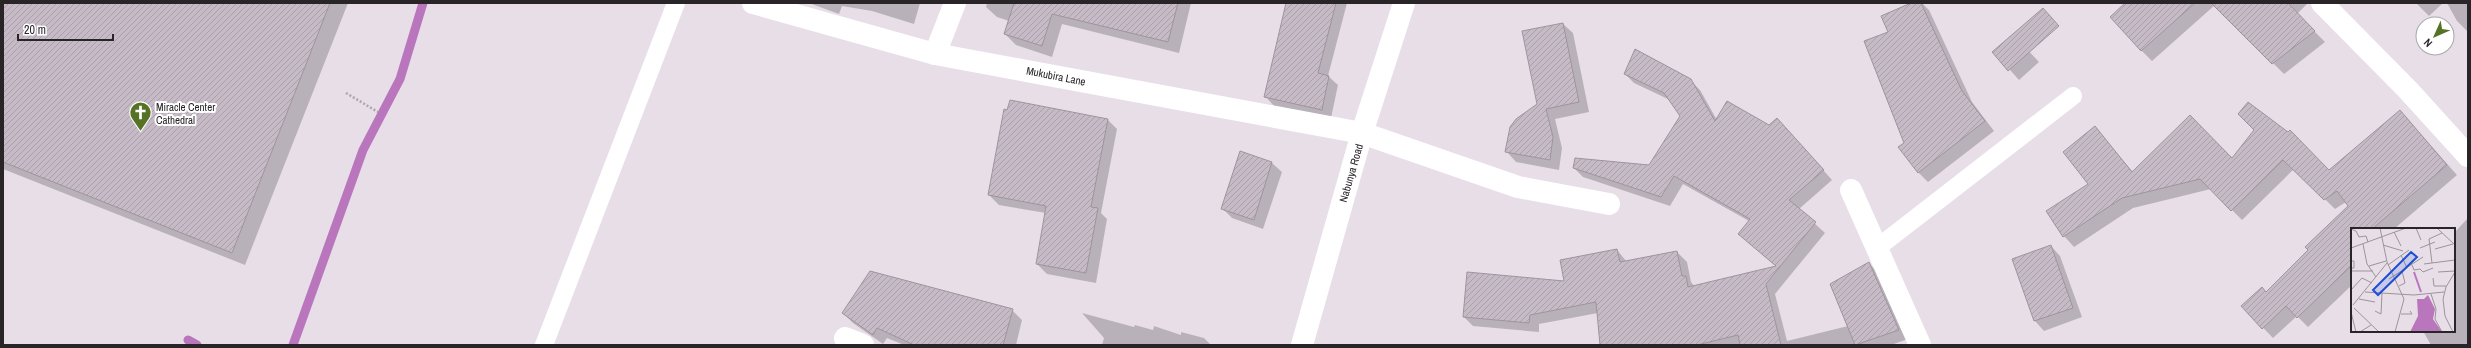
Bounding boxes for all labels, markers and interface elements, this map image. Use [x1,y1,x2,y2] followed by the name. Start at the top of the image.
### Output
[18,16,113,42] scale bar
[2415,16,2455,56] north arrow
[24,22,46,38] text: 20 m
[2421,36,2435,50] text: N
[1025,63,1087,89] street label: Mukubira Lane
[128,100,154,133] church icon: Miracle Center Cathedral
[156,100,215,127] place label: Miracle Center Cathedral
[1336,142,1366,204] street label: Nabunya Road
[2351,228,2455,332] inset map

